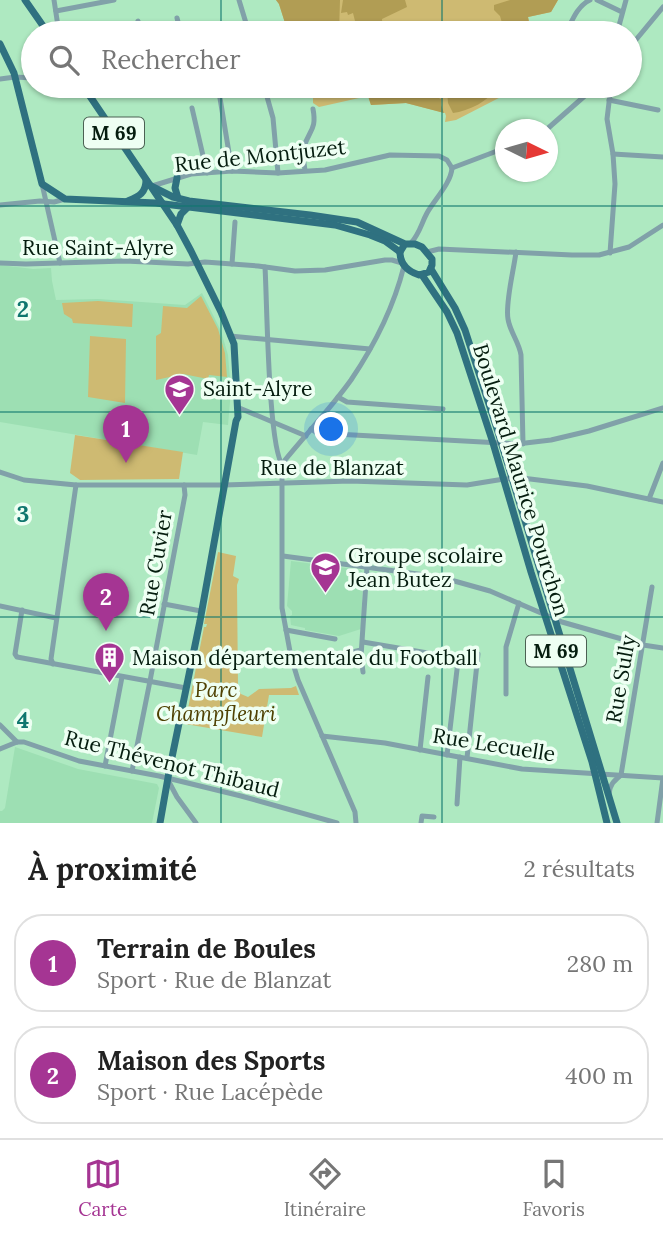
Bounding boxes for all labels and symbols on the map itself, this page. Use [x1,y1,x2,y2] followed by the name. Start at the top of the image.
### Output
[84,118,144,148] road number: M 69
[495,119,558,182] north arrow
[173,133,348,178] street label: Rue de Montjuzet
[22,234,174,261] street label: Rue Saint-Alyre
[17,294,29,323] text: 2
[467,340,576,620] street label: Boulevard Maurice Pourchon
[163,372,197,416] school or university icon: Saint-Alyre
[203,375,312,402] place label: Saint-Alyre
[103,405,149,463] pin: 1
[314,412,348,446] your location
[260,454,405,481] street label: Rue de Blanzat
[17,499,29,528] text: 3
[133,508,178,618] street label: Rue Cuvier
[347,542,503,593] place label: Groupe scolaire Jean Butez
[308,551,342,595] school or university icon: Groupe scolaire Jean Butez
[83,573,129,631] pin: 2
[599,633,642,725] street label: Rue Sully
[526,636,586,666] road number: M 69
[92,641,126,685] building icon: Maison départementale du Football
[132,644,478,671] place label: Maison départementale du Football
[156,676,276,727] park label: Parc Champfleuri
[17,705,29,734] text: 4
[431,721,557,768] street label: Rue Lecuelle
[62,724,282,803] street label: Rue Thévenot Thibaud

